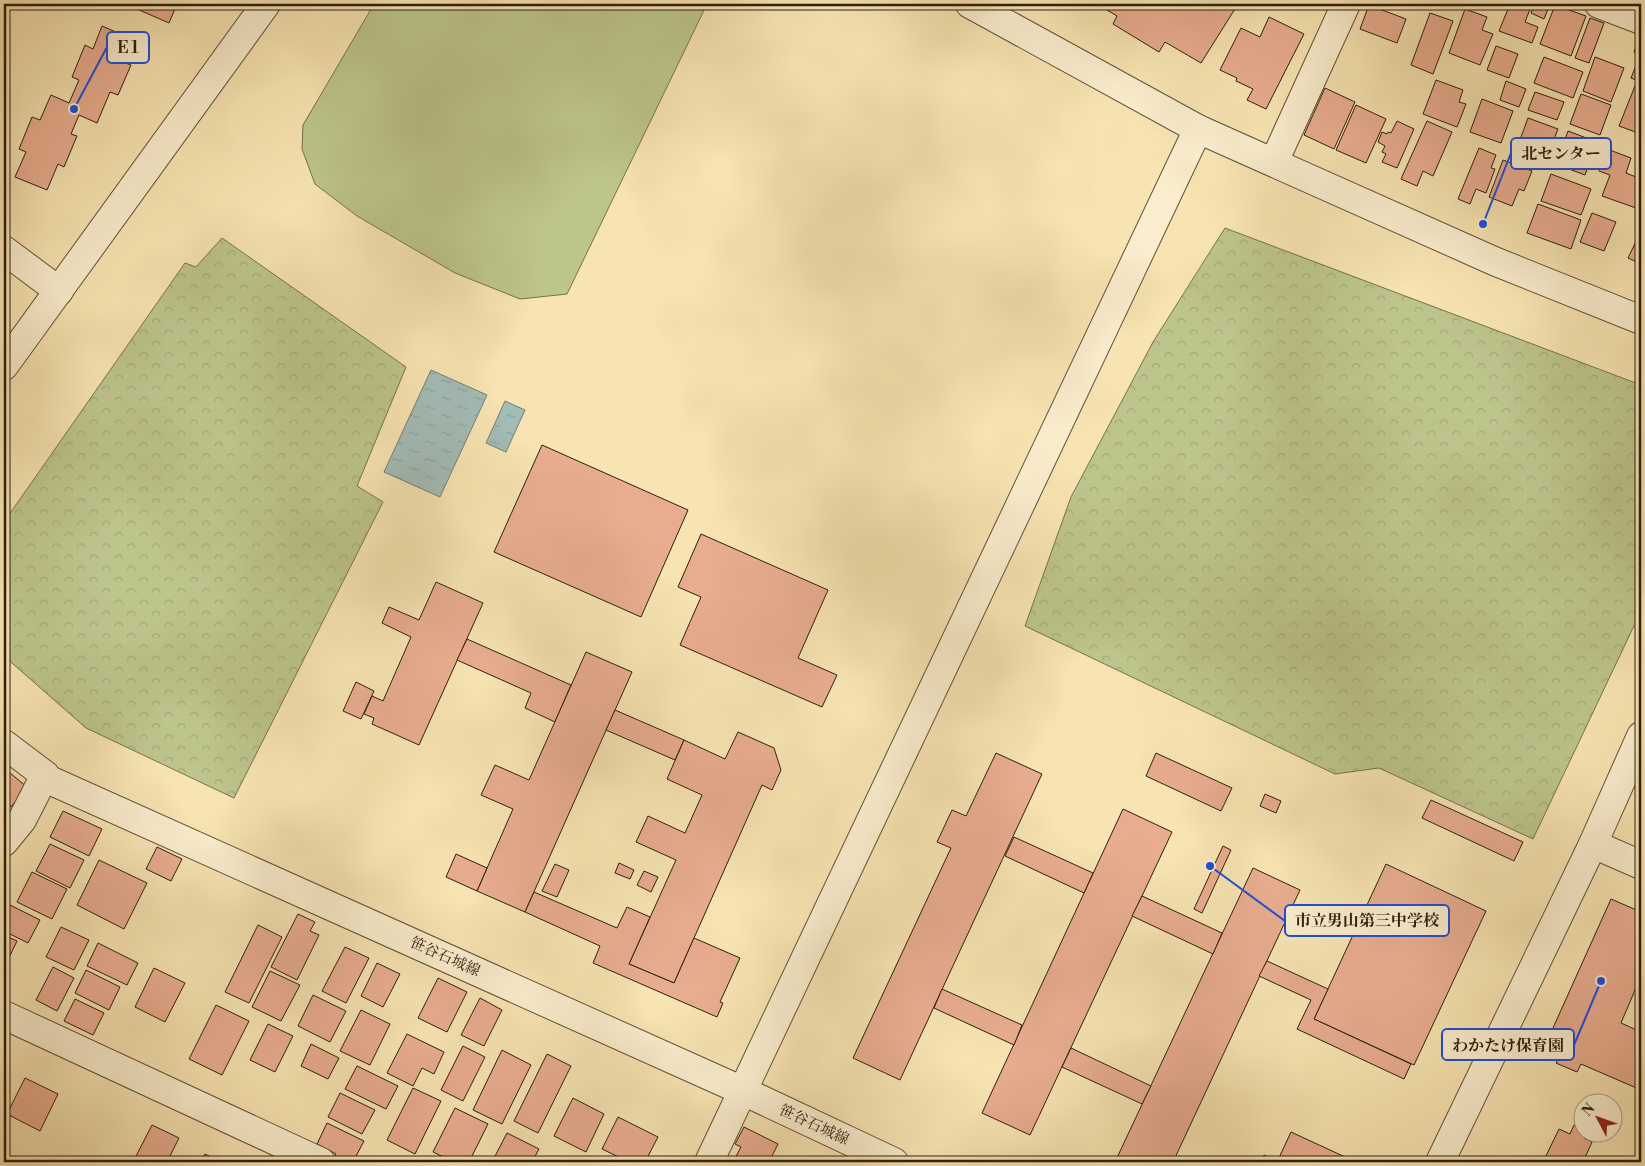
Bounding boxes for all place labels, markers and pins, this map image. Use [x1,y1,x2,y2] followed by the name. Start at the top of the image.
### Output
[107,32,149,63] callout: E 1
[1511,138,1611,169] callout: 北センター
[1285,905,1449,936] callout: 市立男山第三中学校
[1442,1029,1574,1060] callout: わかたけ保育園

